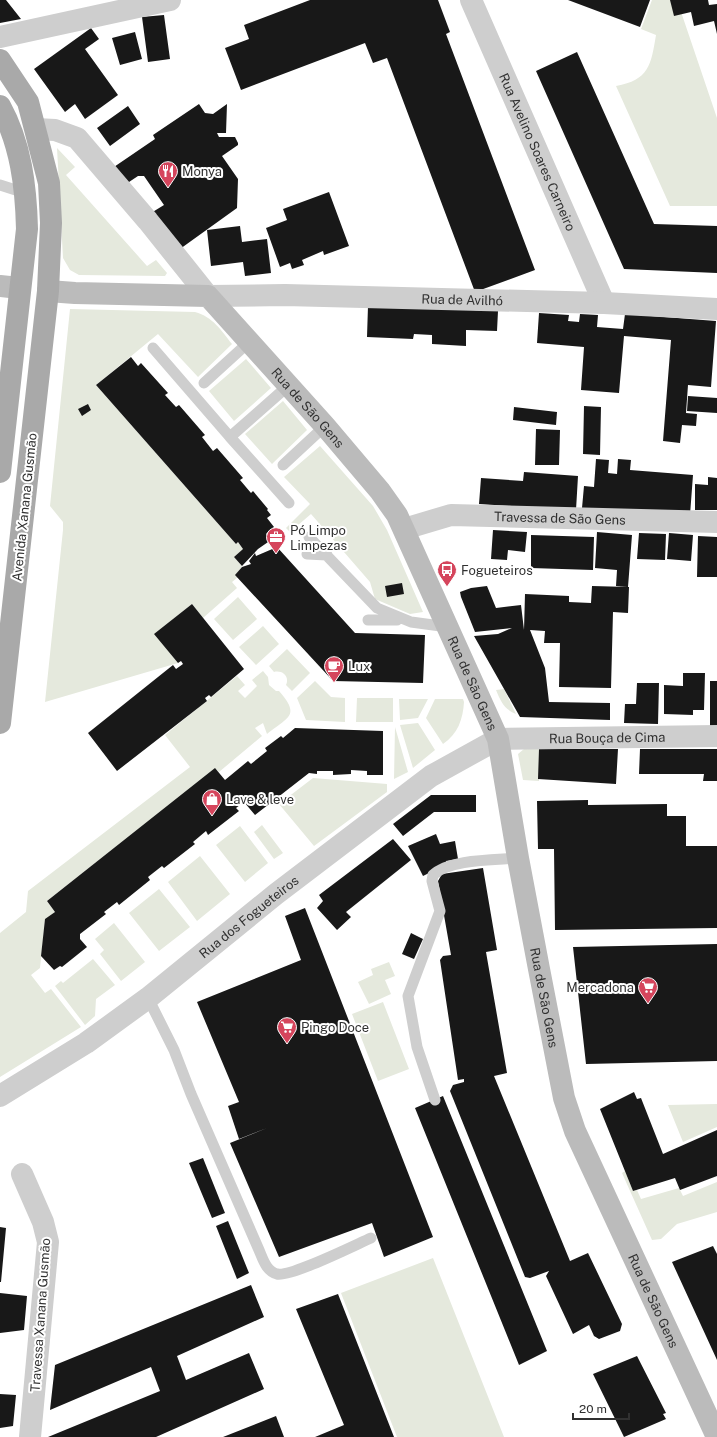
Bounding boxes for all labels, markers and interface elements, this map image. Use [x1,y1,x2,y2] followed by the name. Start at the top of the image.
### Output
[496,71,578,233] street label: Rua Avelino Soares Carneiro
[157,160,179,188] restaurant icon: Monya
[182,164,222,179] place label: Monya
[421,291,503,308] street label: Rua de Avilhó
[268,365,347,451] street label: Rua de São Gens
[9,432,40,582] street label: Avenida Xanana Gusmão
[494,509,626,528] street label: Travessa de São Gens
[290,523,347,553] place label: Pó Limpo Limpezas
[265,526,287,554] office icon: Pó Limpo Limpezas
[436,559,458,587] bus stop icon: Fogueteiros
[461,563,533,578] place label: Fogueteiros
[445,634,500,733] street label: Rua de São Gens
[323,655,345,683] cafe icon: Lux
[348,659,370,674] place label: Lux
[549,730,665,746] street label: Rua Bouça de Cima
[201,788,223,816] shop icon: Lave & leve
[226,792,294,807] place label: Lave & leve
[196,873,302,961] street label: Rua dos Fogueteiros
[527,946,561,1049] street label: Rua de São Gens
[637,976,659,1004] supermarket icon: Mercadona
[566,980,634,995] place label: Mercadona
[276,1016,298,1044] supermarket icon: Pingo Doce
[301,1020,369,1035] place label: Pingo Doce
[28,1238,53,1393] street label: Travessa Xanana Gusmão
[625,1251,681,1350] street label: Rua de São Gens
[573,1395,629,1421] scale bar
[579,1402,607,1416] text: 20 m

